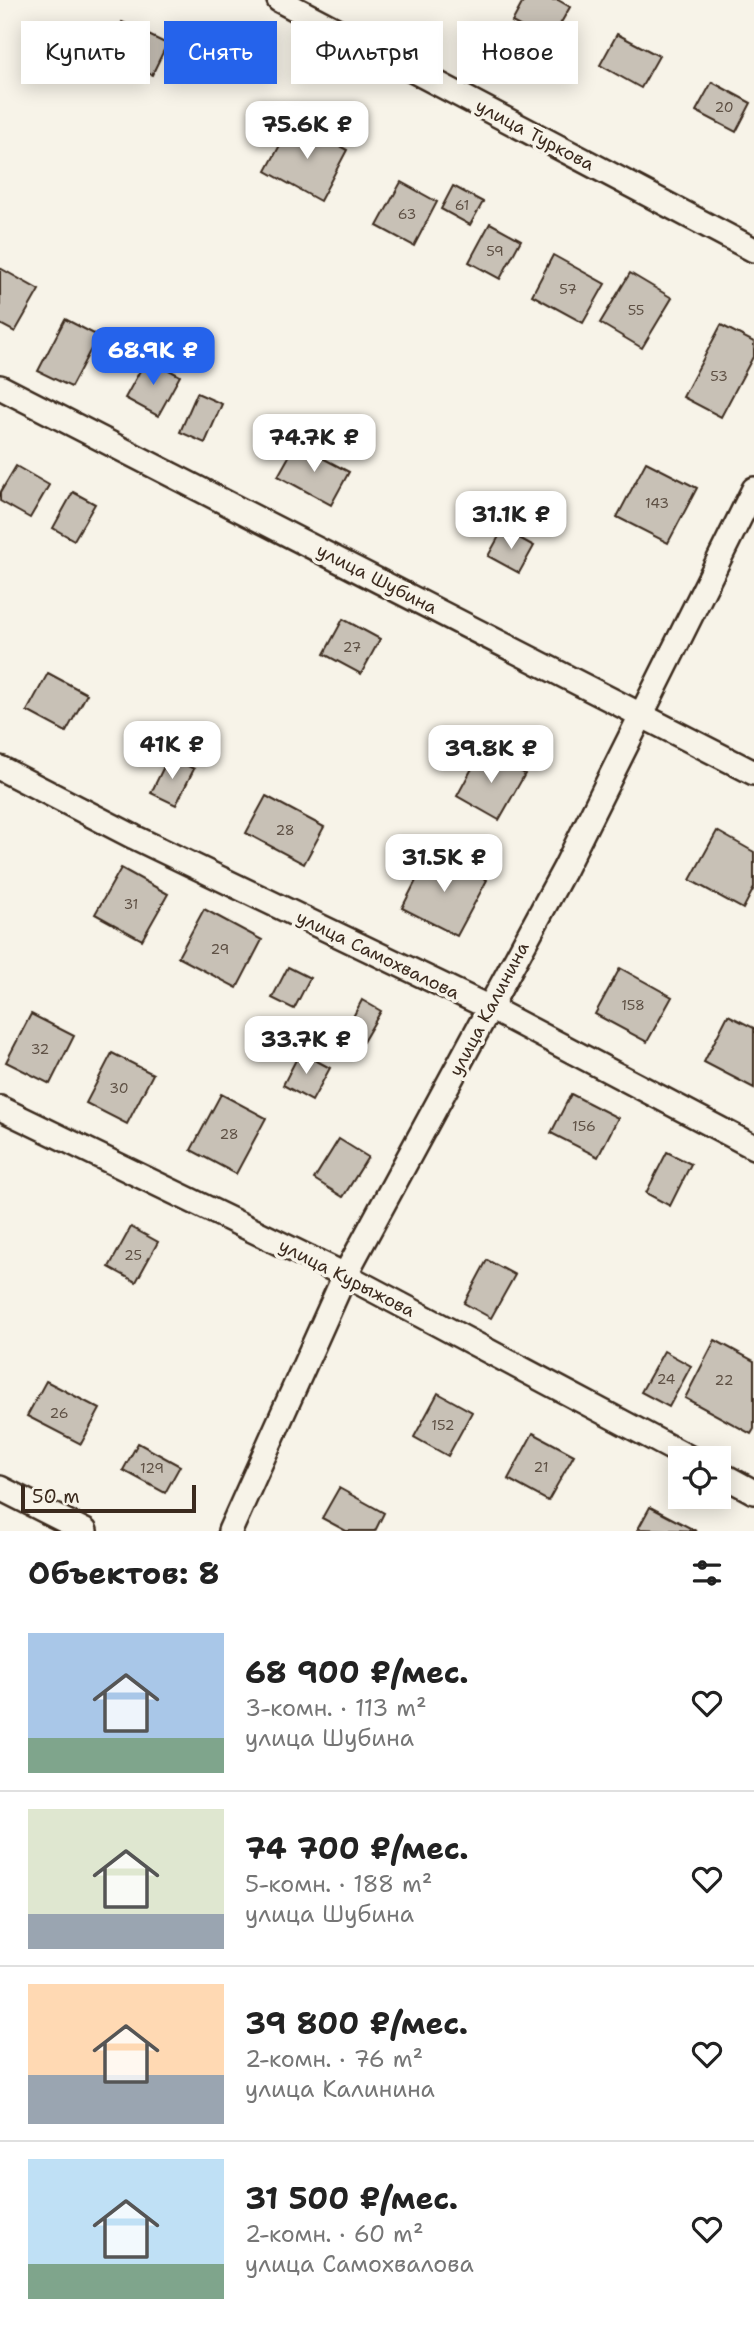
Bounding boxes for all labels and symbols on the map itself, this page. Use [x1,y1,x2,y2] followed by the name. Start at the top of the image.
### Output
[472,94,598,176] street label: улица Туркова
[714,98,734,116] house number: 20
[242,102,372,161] pin: 75.6K ₽
[455,196,469,214] house number: 61
[398,205,416,223] house number: 63
[486,242,504,260] house number: 59
[559,280,577,298] house number: 57
[628,301,644,319] house number: 55
[88,328,218,387] pin: 68.9K ₽
[710,367,728,385] house number: 53
[249,414,379,474] pin: 74.7K ₽
[446,491,576,551] pin: 31.1K ₽
[645,494,669,512] house number: 143
[313,538,441,620] street label: улица Шубина
[343,638,361,656] house number: 27
[123,722,221,781] pin: 41K ₽
[426,726,556,785] pin: 39.8K ₽
[275,821,295,839] house number: 28
[379,834,509,894] pin: 31.5K ₽
[124,895,138,913] house number: 31
[292,905,464,1005] street label: улица Самохвалова
[444,938,534,1080] street label: улица Калинина
[211,940,229,958] house number: 29
[621,996,645,1014] house number: 158
[241,1016,371,1076] pin: 33.7K ₽
[31,1040,49,1058] house number: 32
[109,1079,129,1097] house number: 30
[572,1117,596,1135] house number: 156
[219,1125,239,1143] house number: 28
[275,1233,419,1323] street label: улица Курыжова
[124,1246,142,1264] house number: 25
[657,1370,676,1388] house number: 24
[715,1371,733,1389] house number: 22
[50,1404,69,1422] house number: 26
[431,1416,455,1434] house number: 152
[534,1458,548,1476] house number: 21
[140,1459,164,1477] house number: 129
[21,1482,196,1514] scale bar

